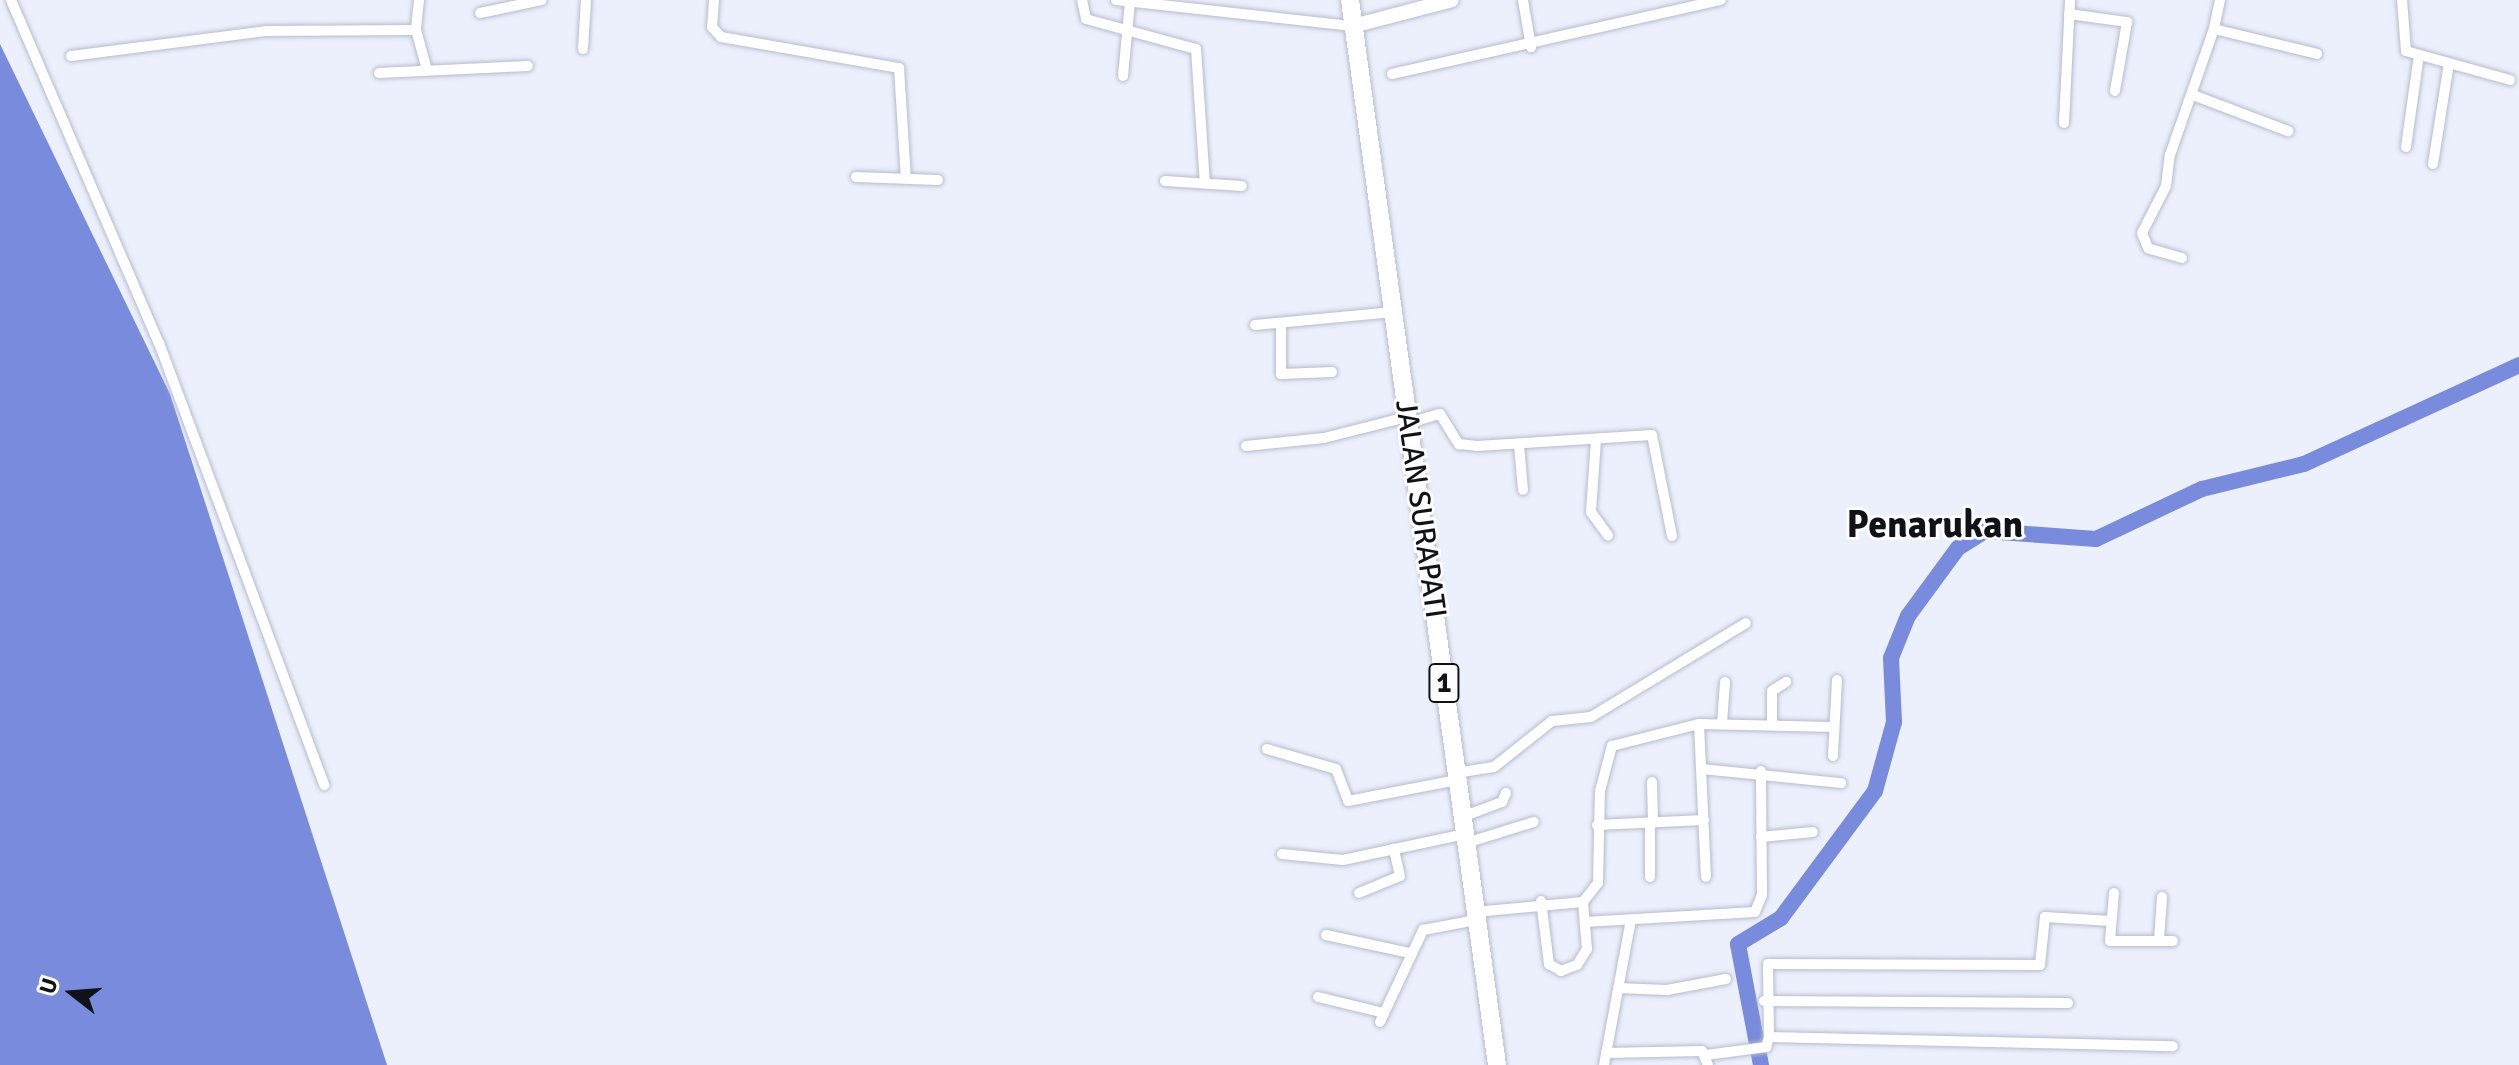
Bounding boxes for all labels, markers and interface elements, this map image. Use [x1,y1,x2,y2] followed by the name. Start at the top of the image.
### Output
[1387,397,1453,621] street label: JALAN SURAPATI
[1847,502,2023,548] district label: Penarukan
[1428,659,1460,707] road number: 1
[32,953,112,1033] north arrow
[33,975,64,997] text: U

